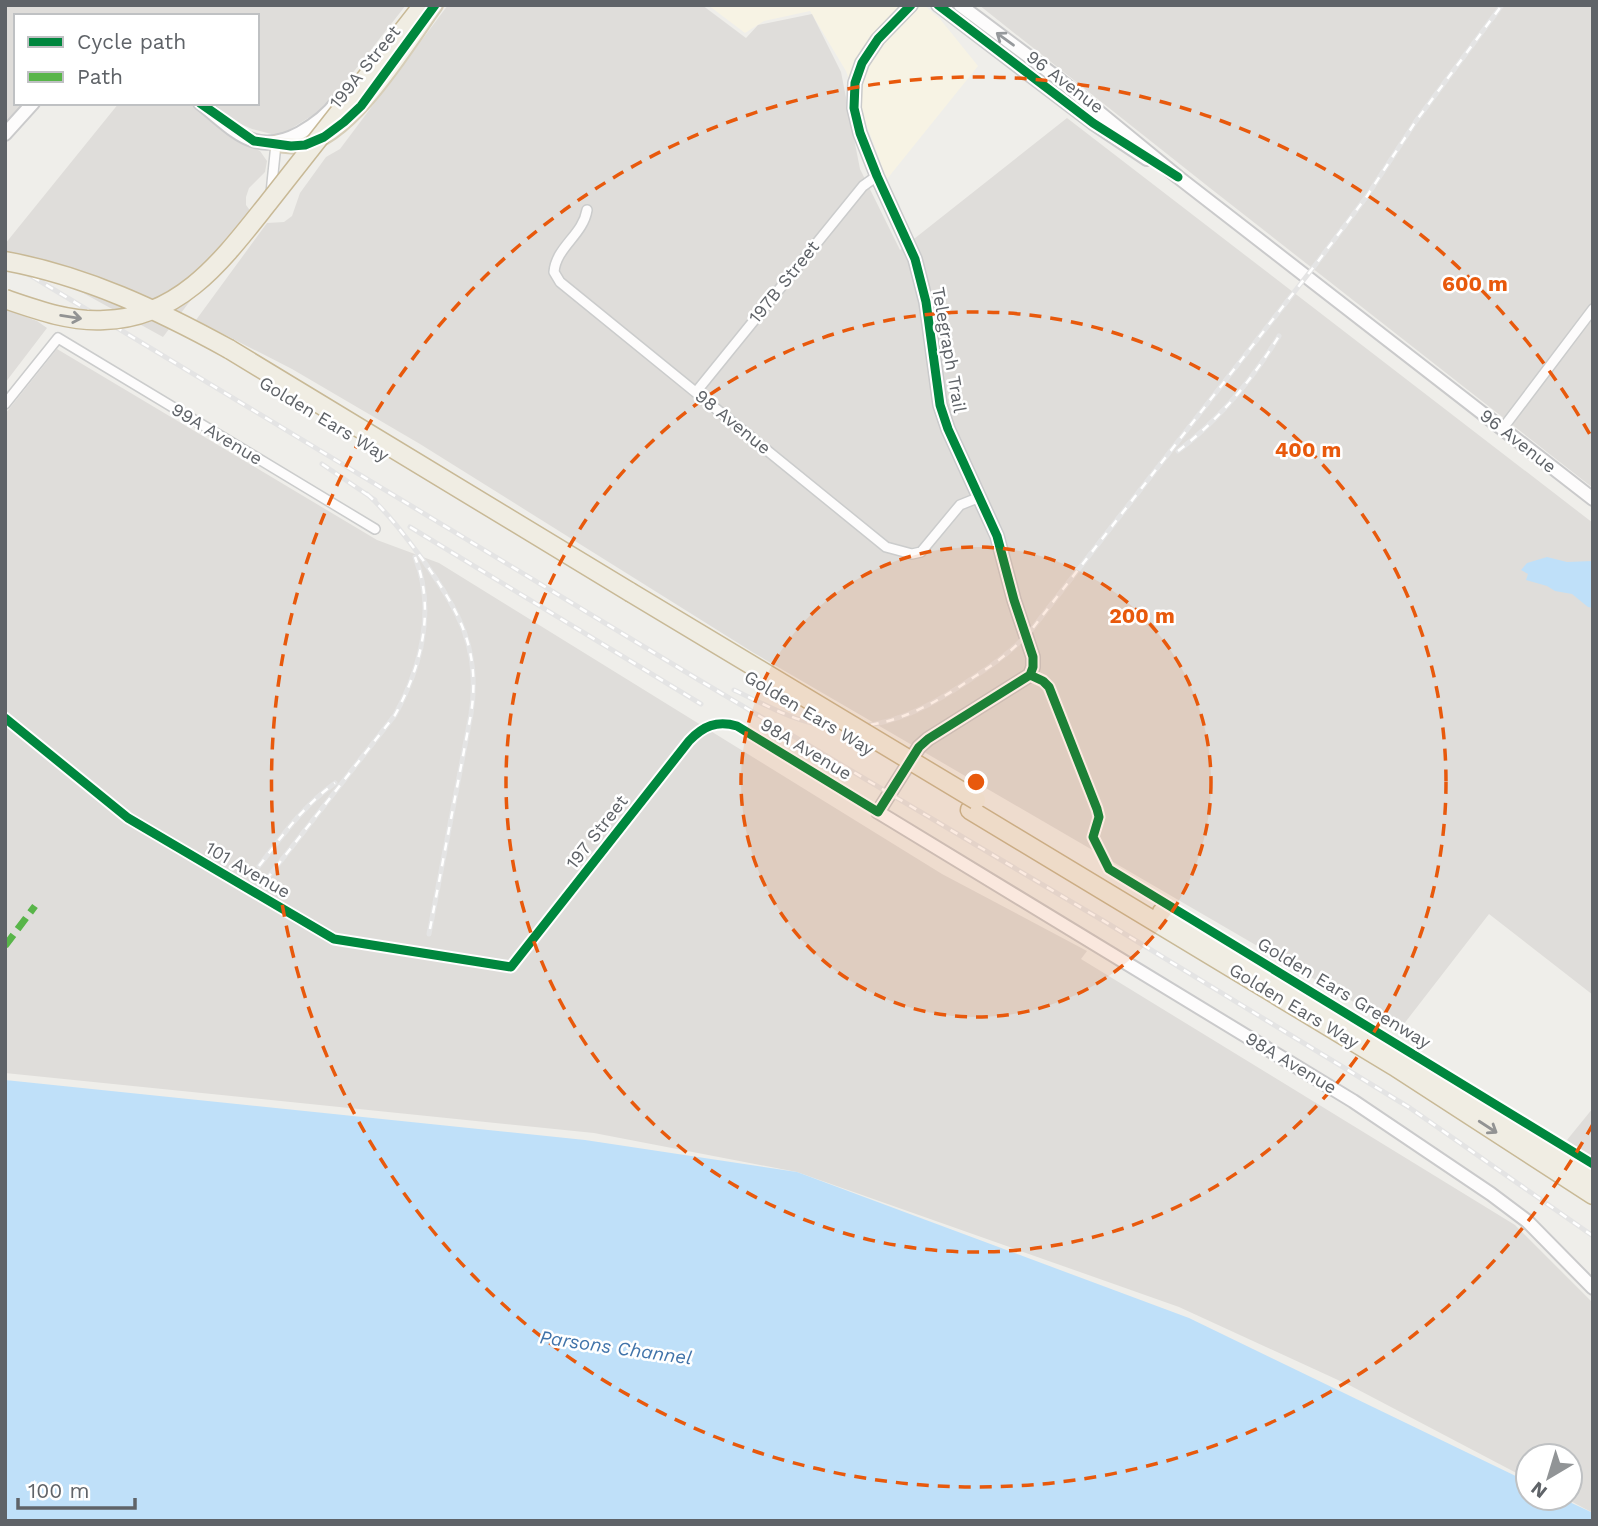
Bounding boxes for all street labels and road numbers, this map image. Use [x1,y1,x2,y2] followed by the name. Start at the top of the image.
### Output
[325,21,405,112] street label: 199A Street
[1023,46,1108,117] street label: 96 Avenue
[744,236,824,327] street label: 197B Street
[928,285,971,415] street label: Telegraph Trail
[256,372,394,466] street label: Golden Ears Way
[691,385,775,458] street label: 98 Avenue
[168,398,267,469] street label: 99A Avenue
[1476,404,1561,477] street label: 96 Avenue
[741,666,879,760] street label: Golden Ears Way
[757,713,856,784] street label: 98A Avenue
[561,790,632,873] street label: 197 Street
[202,837,294,902] street label: 101 Avenue
[1254,933,1435,1053] street label: Golden Ears Greenway
[1226,959,1364,1053] street label: Golden Ears Way
[1242,1027,1341,1098] street label: 98A Avenue

